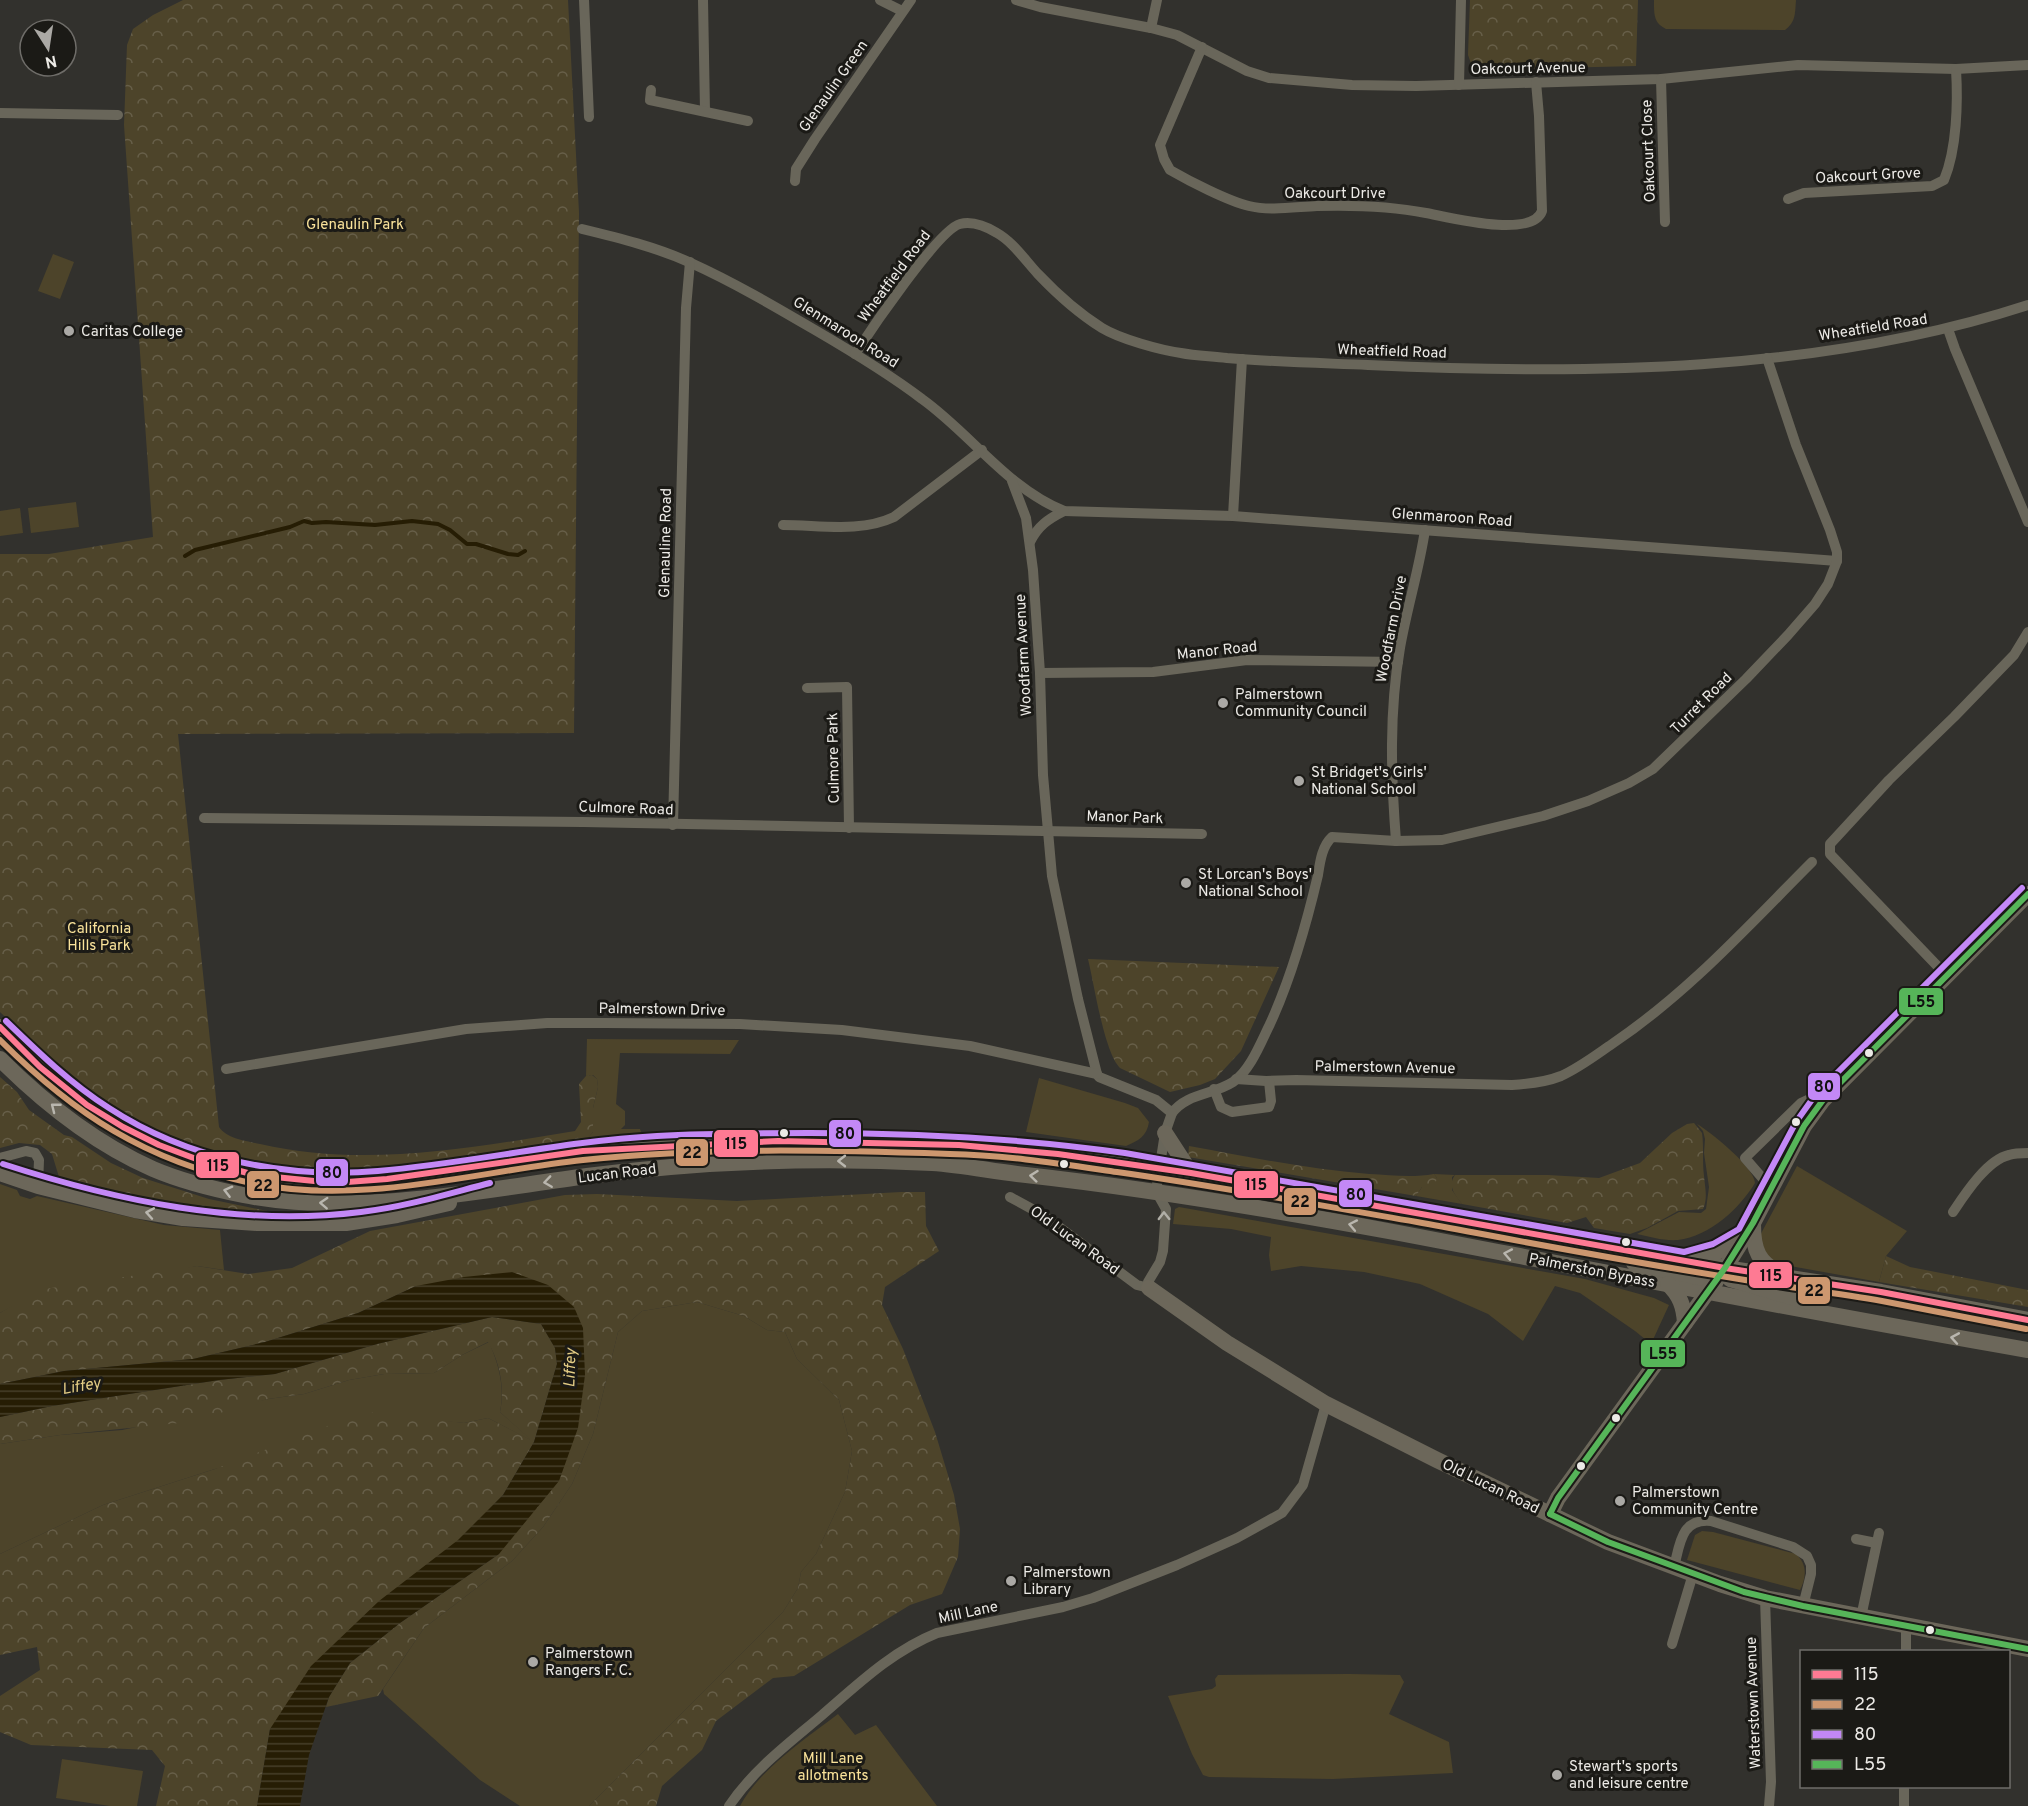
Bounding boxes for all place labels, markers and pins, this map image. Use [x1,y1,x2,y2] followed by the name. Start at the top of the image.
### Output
[81,323,183,342] place label: Caritas College
[62,324,76,338] marker: Caritas College
[1235,686,1367,722] place label: Palmerstown Community Council
[1216,696,1230,710] marker: Palmerstown Community Council
[1311,764,1427,800] place label: St Bridget's Girls' National School
[1292,774,1306,788] marker: St Bridget's Girls' National School
[1198,866,1312,902] place label: St Lorcan's Boys' National School
[1179,876,1193,890] marker: St Lorcan's Boys' National School
[1863,1047,1875,1059] unlabelled marker
[1790,1116,1802,1128] unlabelled marker
[778,1127,790,1139] unlabelled marker
[1058,1158,1070,1170] unlabelled marker
[1620,1236,1632,1248] unlabelled marker
[1610,1412,1622,1424] unlabelled marker
[1575,1460,1587,1472] unlabelled marker
[1632,1484,1758,1520] place label: Palmerstown Community Centre
[1613,1494,1627,1508] marker: Palmerstown Community Centre
[1023,1564,1111,1600] place label: Palmerstown Library
[1004,1574,1018,1588] marker: Palmerstown Library
[1924,1624,1936,1636] unlabelled marker
[545,1645,633,1681] place label: Palmerstown Rangers F. C.
[526,1655,540,1669] marker: Palmerstown Rangers F. C.
[1569,1758,1689,1794] place label: Stewart's sports and leisure centre
[1550,1768,1564,1782] marker: Stewart's sports and leisure centre

